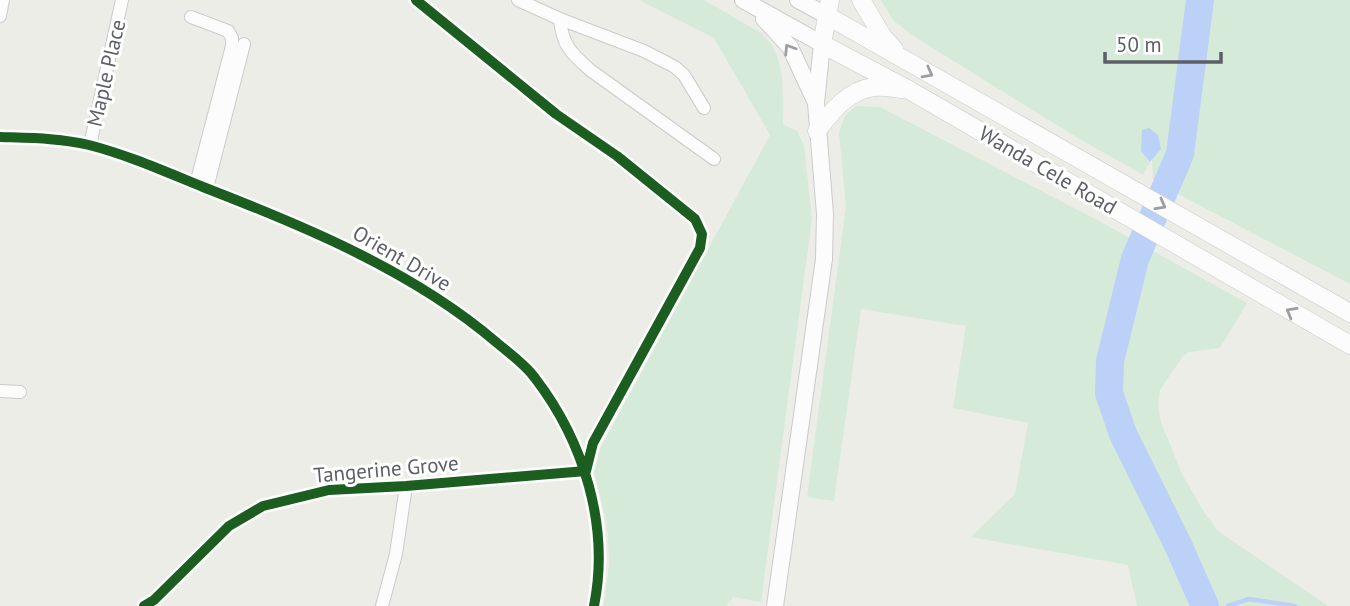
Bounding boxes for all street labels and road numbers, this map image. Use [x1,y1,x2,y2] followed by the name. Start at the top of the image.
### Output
[81,17,131,129] street label: Maple Place
[974,120,1122,220] street label: Wanda Cele Road
[348,219,456,297] street label: Orient Drive
[312,449,460,489] street label: Tangerine Grove

